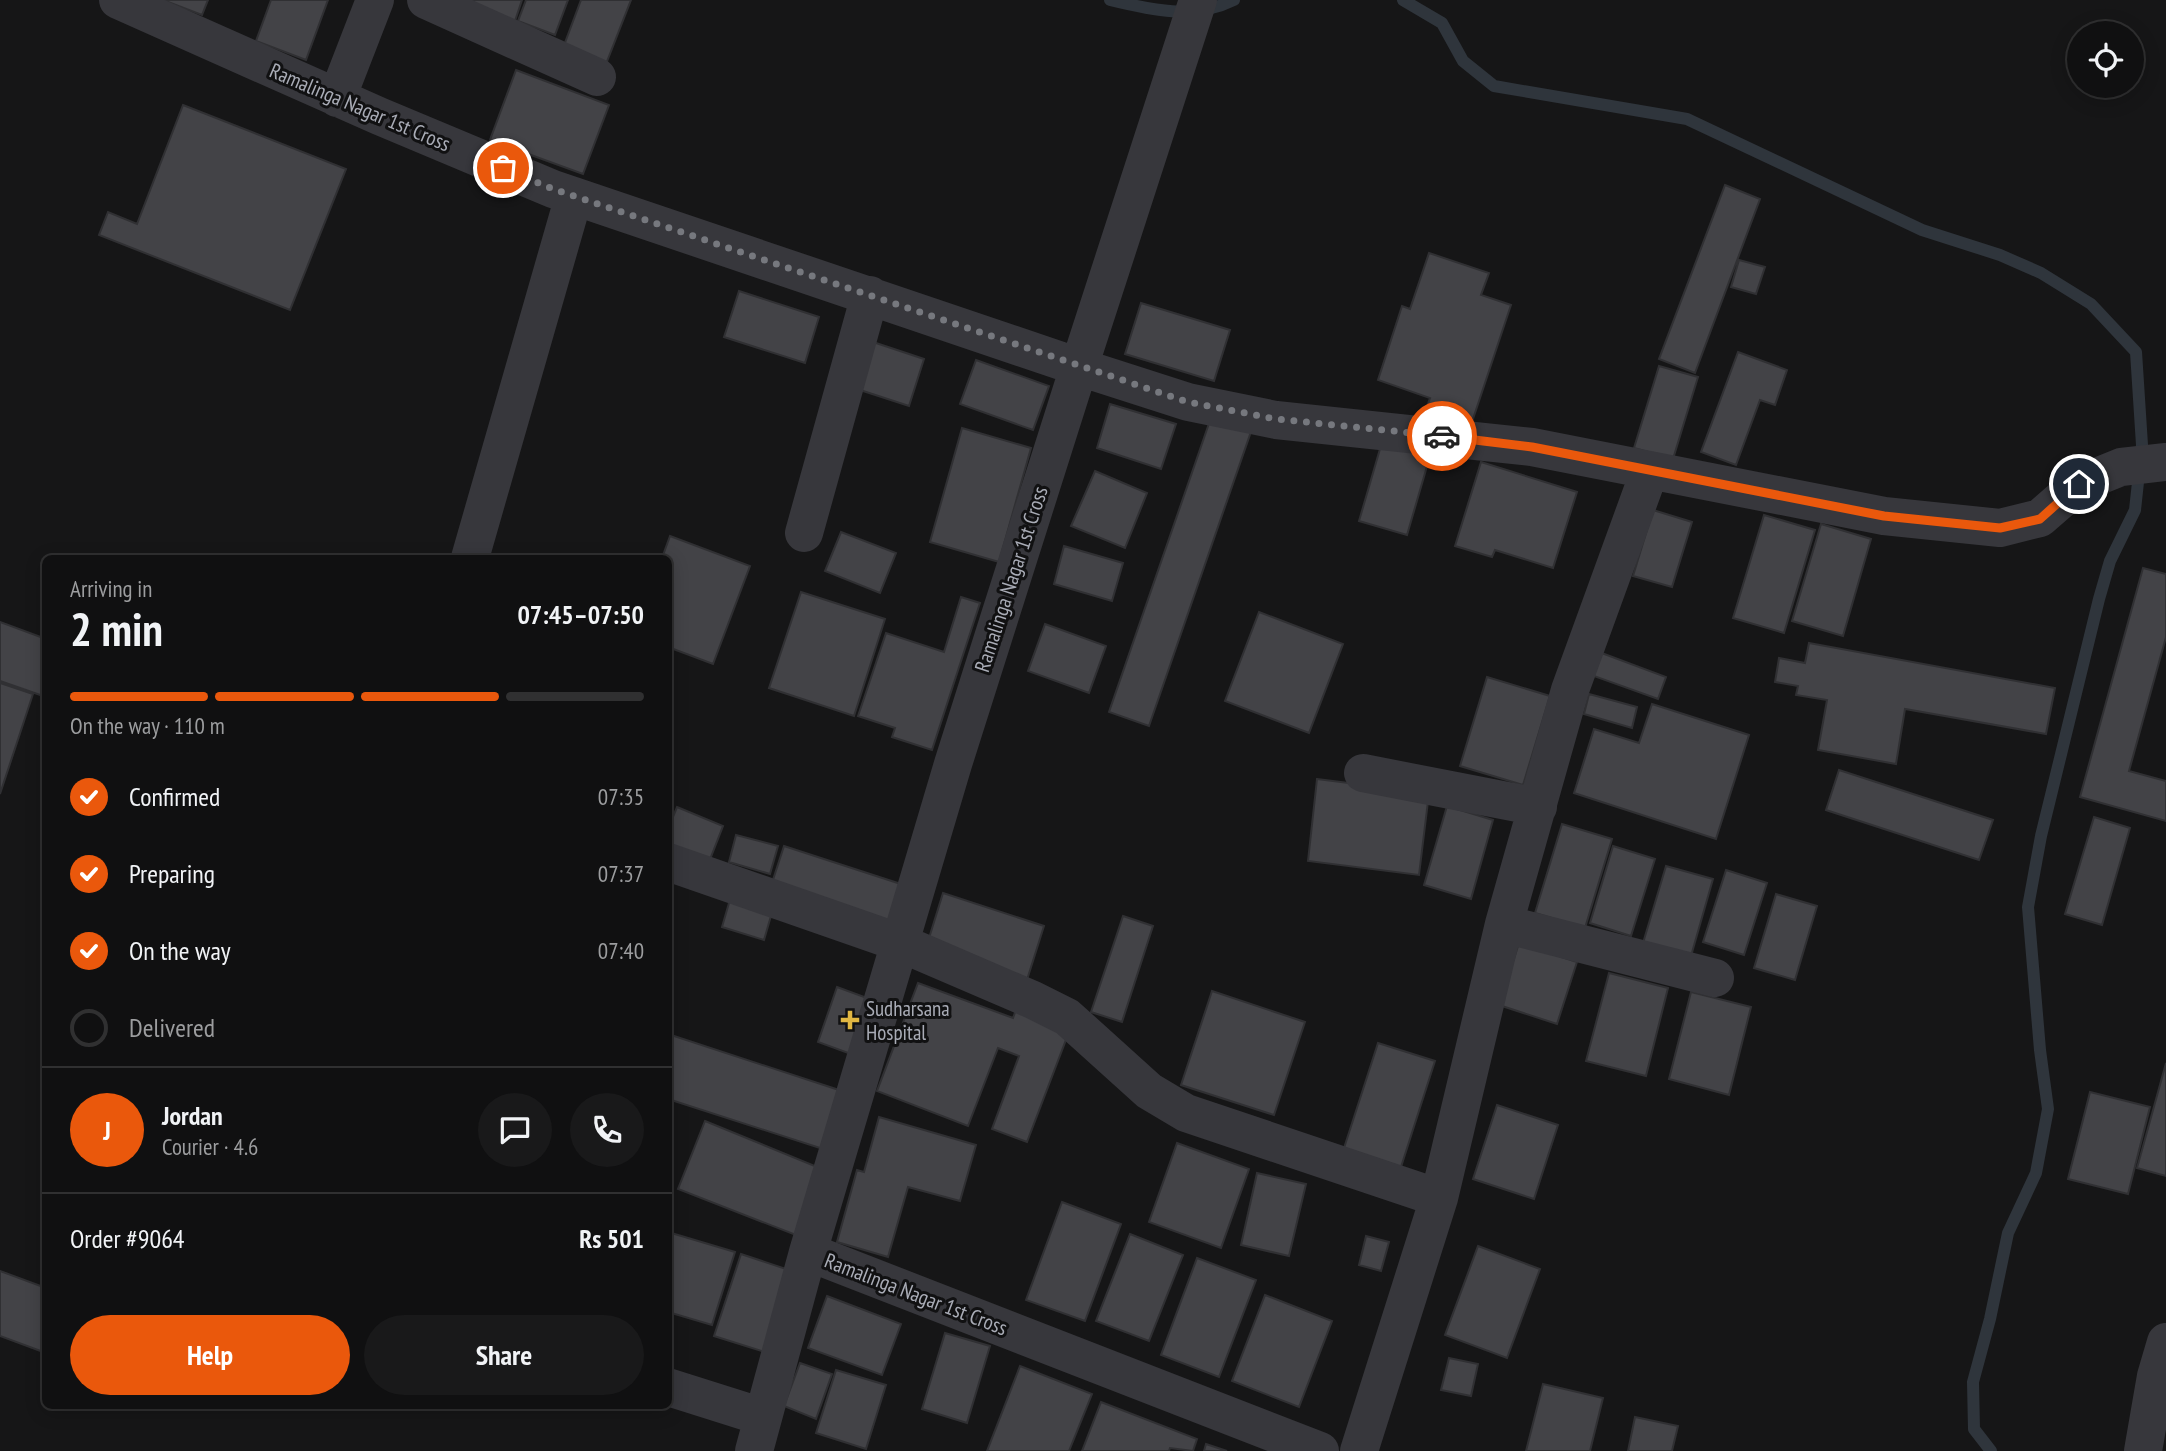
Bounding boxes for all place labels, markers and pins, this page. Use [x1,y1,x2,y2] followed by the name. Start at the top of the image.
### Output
[473,138,533,198] pin
[2049,454,2109,514] pin
[866,995,950,1046] place label: Sudharsana Hospital
[840,1010,860,1030] marker: Sudharsana Hospital

